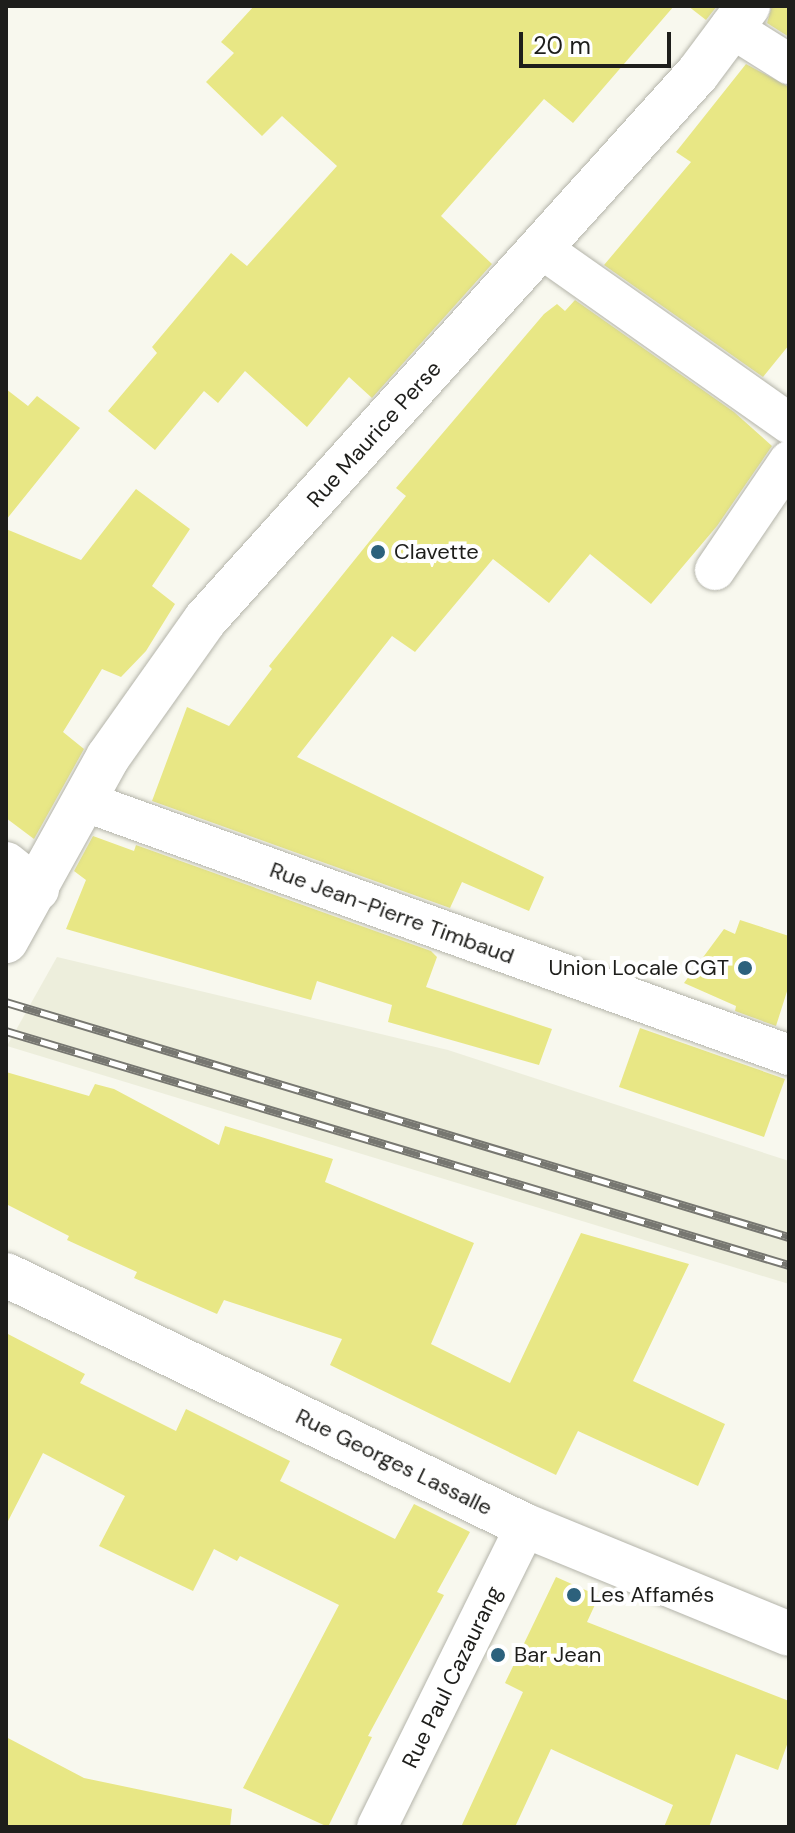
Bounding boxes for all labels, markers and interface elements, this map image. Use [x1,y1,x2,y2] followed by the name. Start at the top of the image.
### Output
[523,16,675,66] scale bar
[533,30,591,61] text: 20 m
[301,355,447,513] street label: Rue Maurice Perse
[394,539,479,565] place label: Clavette
[369,543,387,561] marker: Clavette
[266,856,518,970] street label: Rue Jean-Pierre Timbaud
[548,955,729,981] place label: Union Locale CGT
[736,959,754,977] marker: Union Locale CGT
[291,1403,497,1521] street label: Rue Georges Lassalle
[397,1582,507,1772] street label: Rue Paul Cazaurang
[590,1582,714,1608] place label: Les Affamés
[565,1586,583,1604] marker: Les Affamés
[514,1642,601,1668] place label: Bar Jean
[489,1646,507,1664] marker: Bar Jean

